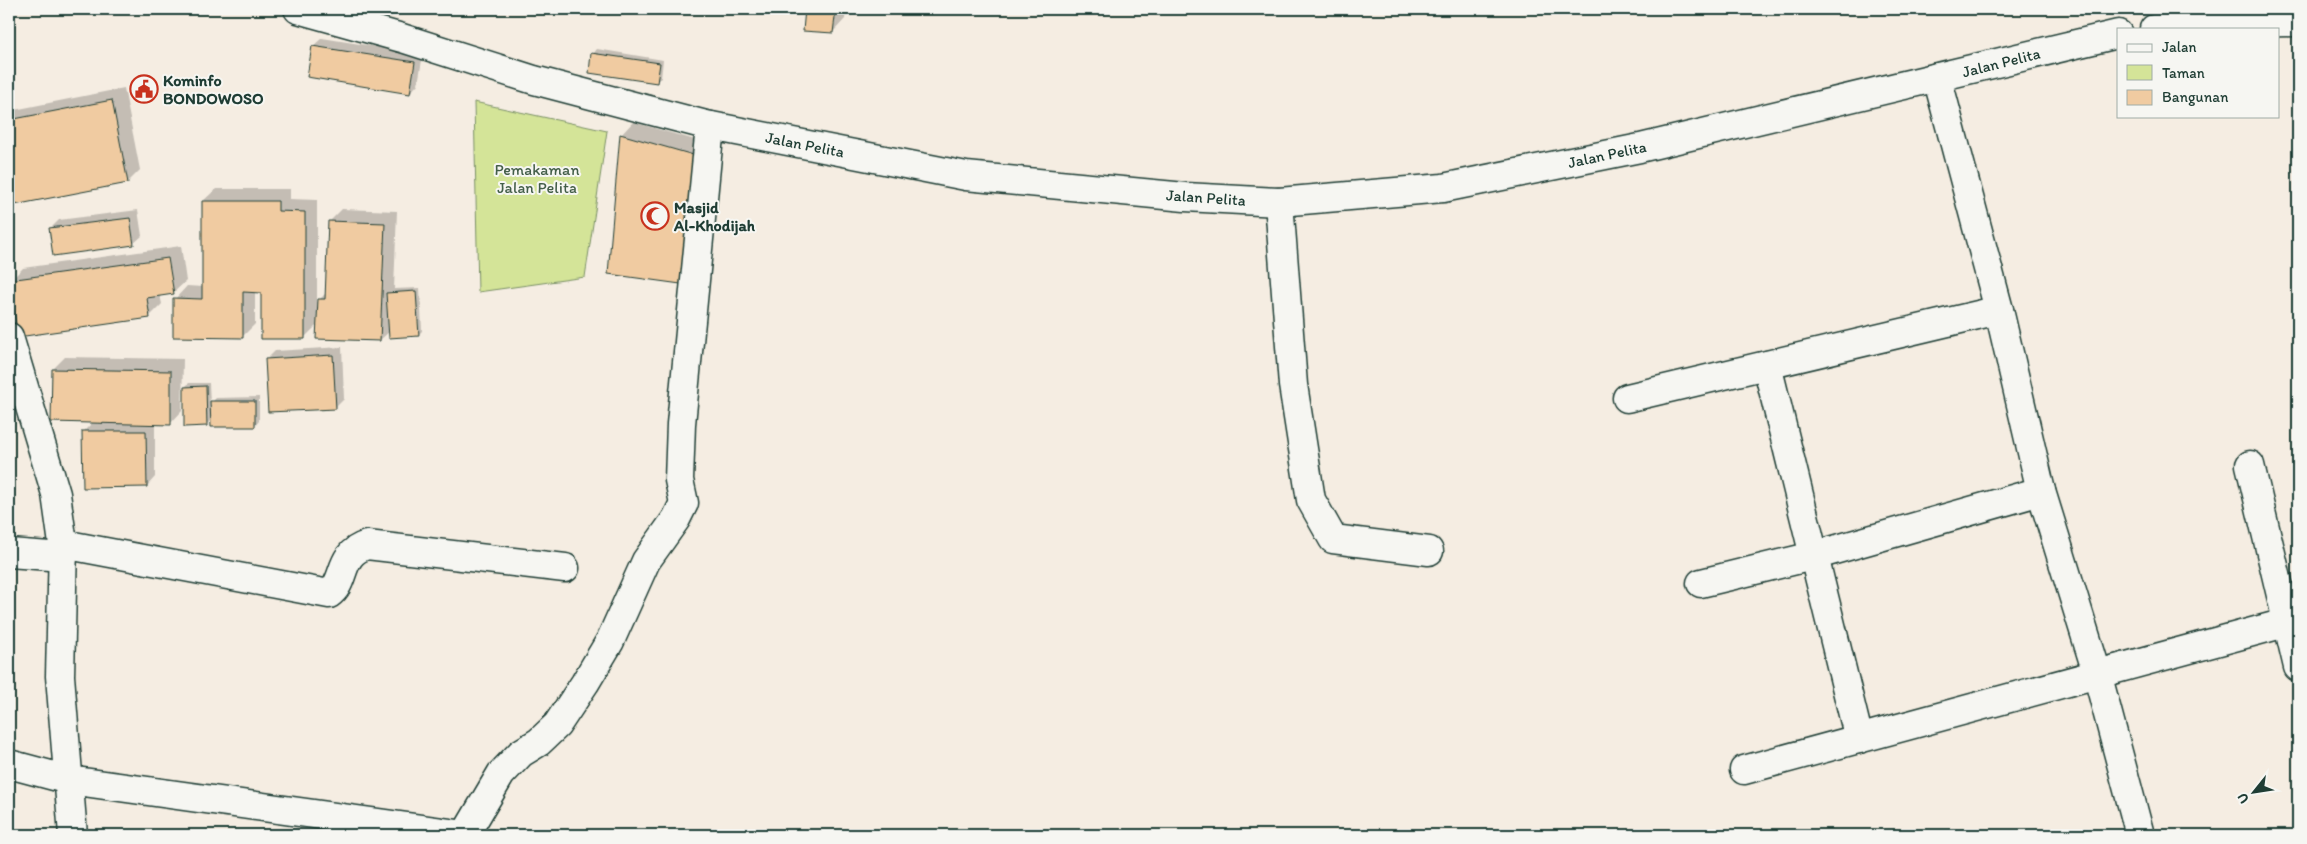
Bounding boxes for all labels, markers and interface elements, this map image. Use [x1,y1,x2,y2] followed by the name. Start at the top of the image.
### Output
[2117,28,2280,118] legend
[2162,38,2196,56] text: Jalan
[1960,44,2042,81] street label: Jalan Pelita
[2162,64,2205,82] text: Taman
[163,71,264,108] place label: Kominfo BONDOWOSO
[129,74,159,104] public building icon: Kominfo BONDOWOSO
[2162,88,2229,106] text: Bangunan
[764,128,846,161] street label: Jalan Pelita
[1566,137,1648,172] street label: Jalan Pelita
[495,160,579,197] park label: Pemakaman Jalan Pelita
[1166,185,1247,210] street label: Jalan Pelita
[673,198,756,236] place label: Masjid Al-Khodijah
[640,201,670,231] mosque icon: Masjid Al-Khodijah
[2230,766,2280,816] north arrow
[2233,790,2253,807] text: U

